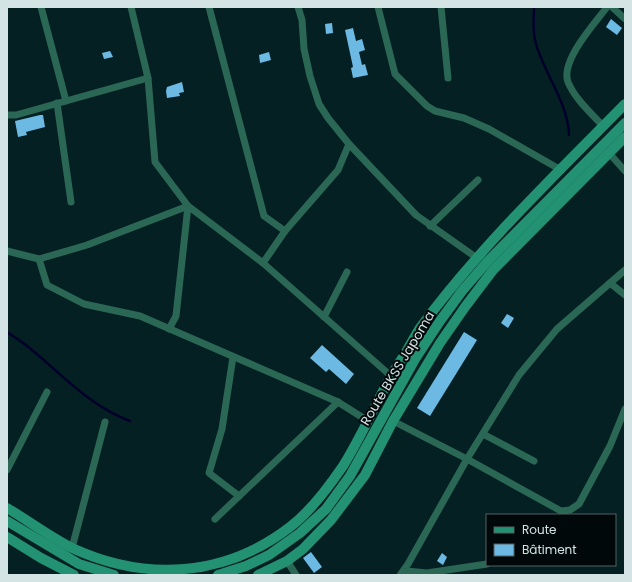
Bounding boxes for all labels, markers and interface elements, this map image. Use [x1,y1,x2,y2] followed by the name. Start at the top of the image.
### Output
[356,308,439,429] street label: Route BKSS Japoma
[486,514,616,566] legend
[522,521,556,538] text: Route
[522,541,577,558] text: Bâtiment

